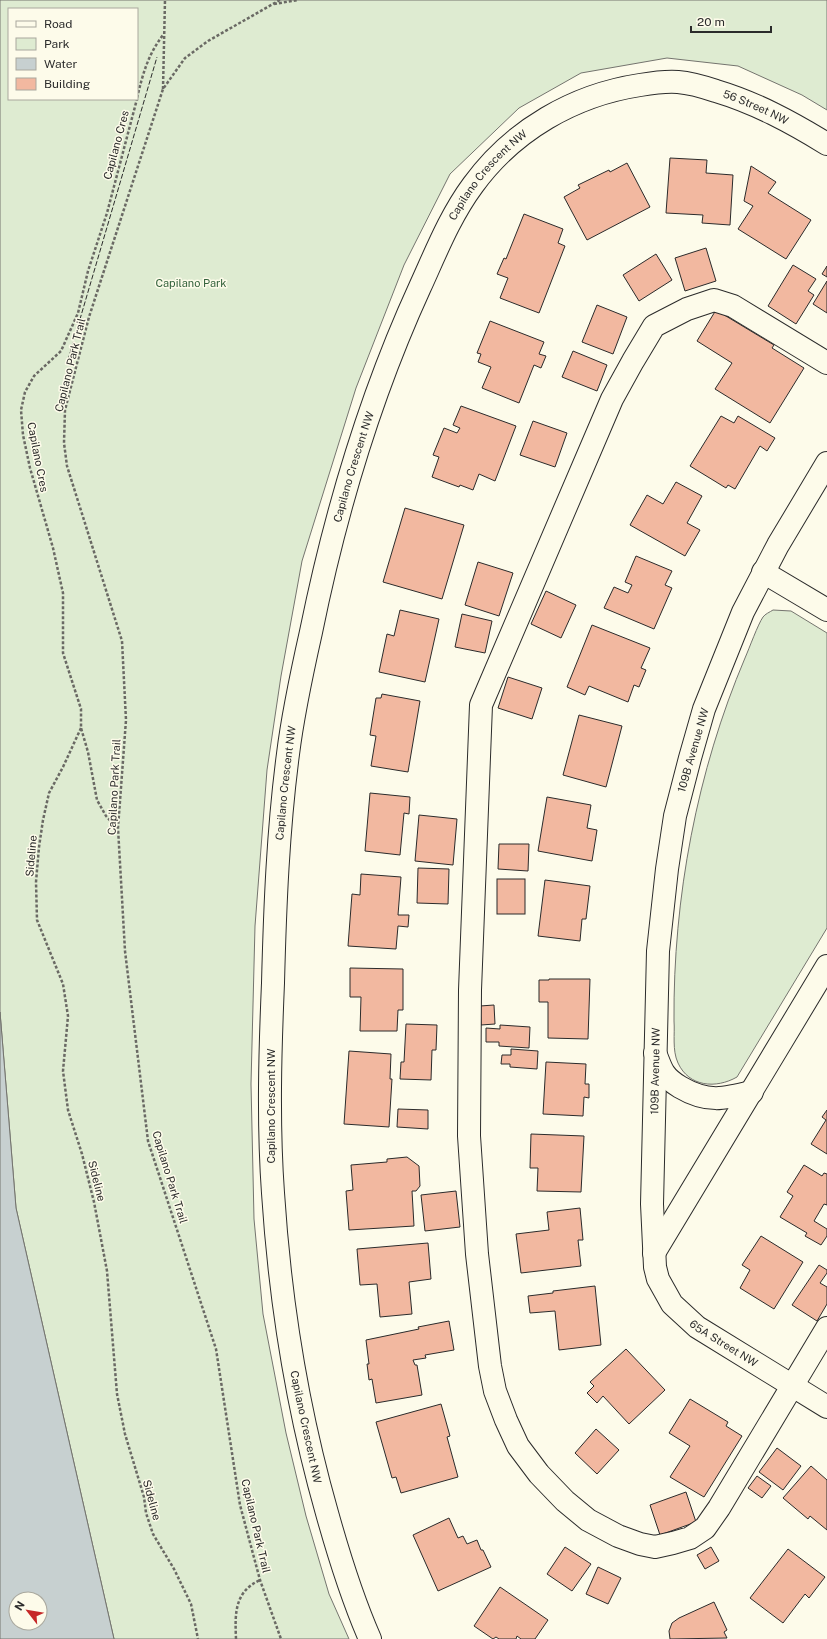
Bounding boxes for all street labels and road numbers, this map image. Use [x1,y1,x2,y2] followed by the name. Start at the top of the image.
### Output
[722,88,791,127] street label: 56 Street NW
[101,109,131,181] street label: Capilano Cres
[446,127,529,222] street label: Capilano Crescent NW
[53,317,87,413] street label: Capilano Park Trail
[331,409,376,523] street label: Capilano Crescent NW
[25,421,51,493] street label: Capilano Cres
[675,706,711,794] street label: 109B Avenue NW
[273,724,298,841] street label: Capilano Crescent NW
[105,739,123,835] street label: Capilano Park Trail
[23,835,39,877] street label: Sideline
[648,1027,662,1115] street label: 109B Avenue NW
[265,1048,277,1164] street label: Capilano Crescent NW
[150,1129,190,1225] street label: Capilano Park Trail
[86,1159,108,1203] street label: Sideline
[687,1317,760,1369] street label: 65A Street NW
[288,1369,324,1485] street label: Capilano Crescent NW
[141,1478,163,1522] street label: Sideline
[239,1478,273,1574] street label: Capilano Park Trail

